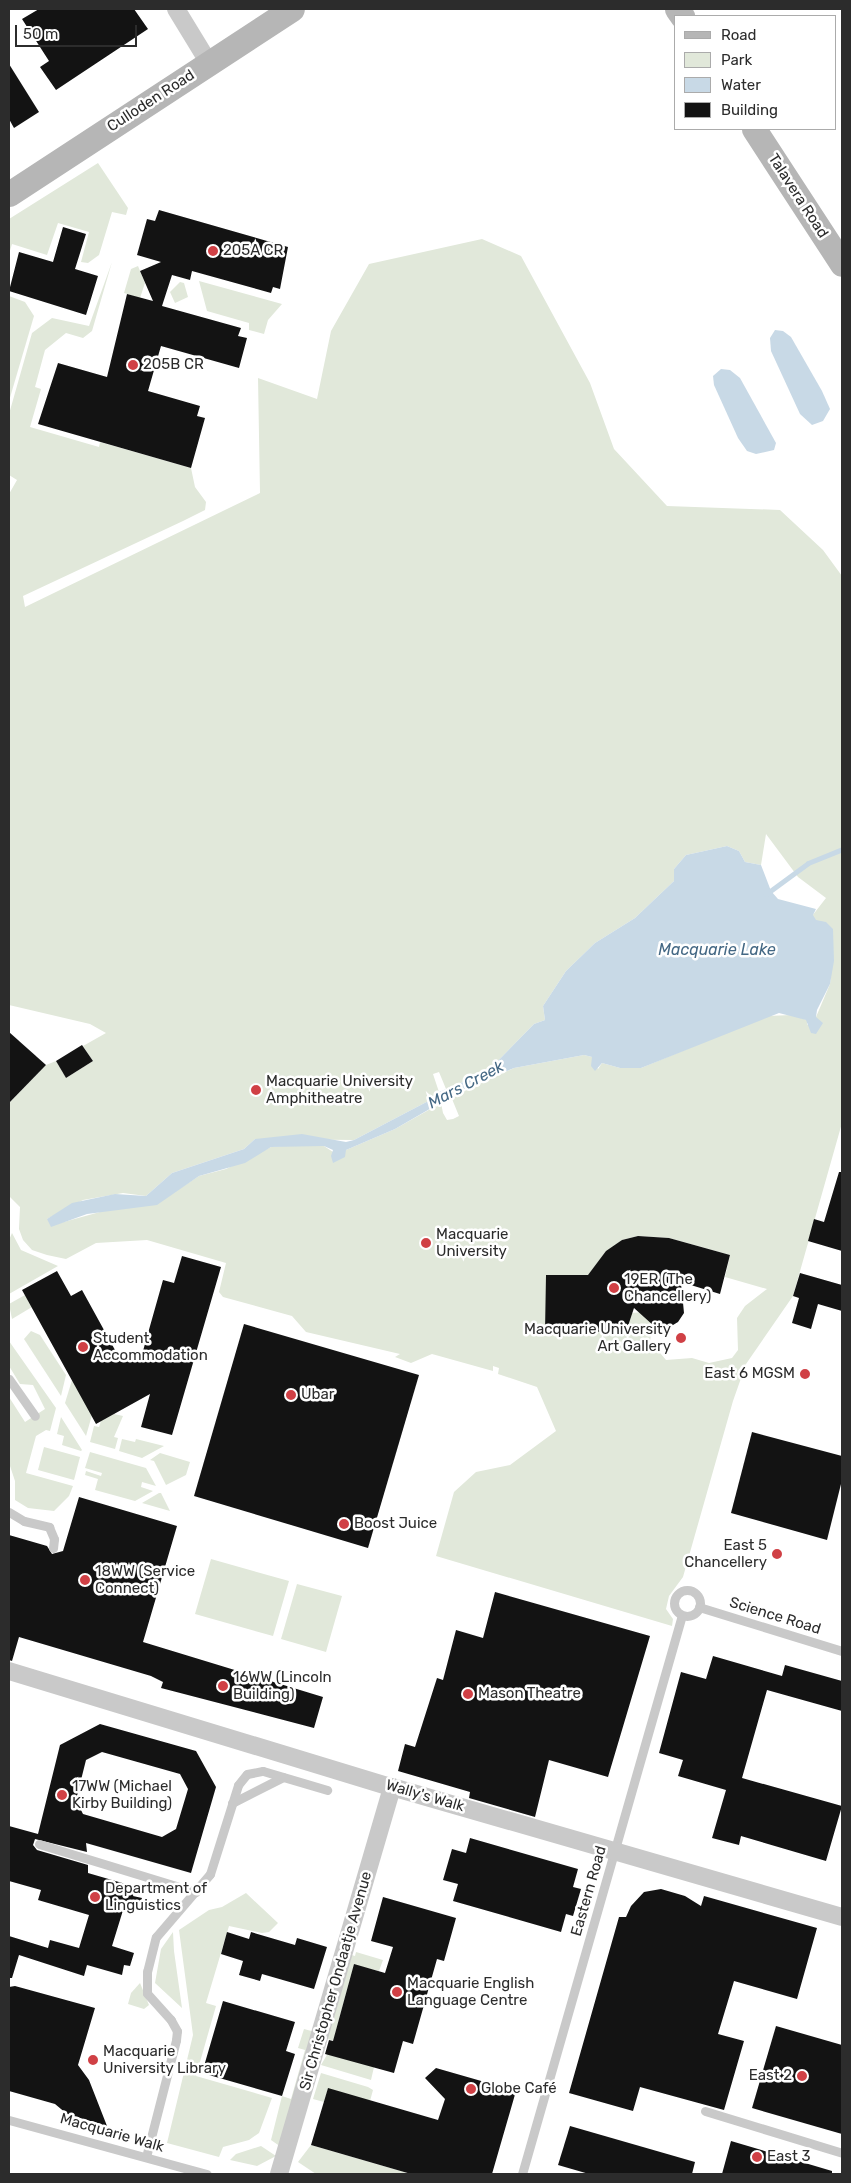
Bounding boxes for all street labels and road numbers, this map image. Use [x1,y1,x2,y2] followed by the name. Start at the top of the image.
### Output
[104,66,198,136] street label: Culloden Road
[764,150,832,242] street label: Talavera Road
[727,1594,823,1638] street label: Science Road
[384,1776,466,1816] street label: Wally's Walk
[567,1844,611,1938] street label: Eastern Road
[296,1869,376,2093] street label: Sir Christopher Ondaatje Avenue
[58,2110,166,2156] street label: Macquarie Walk

